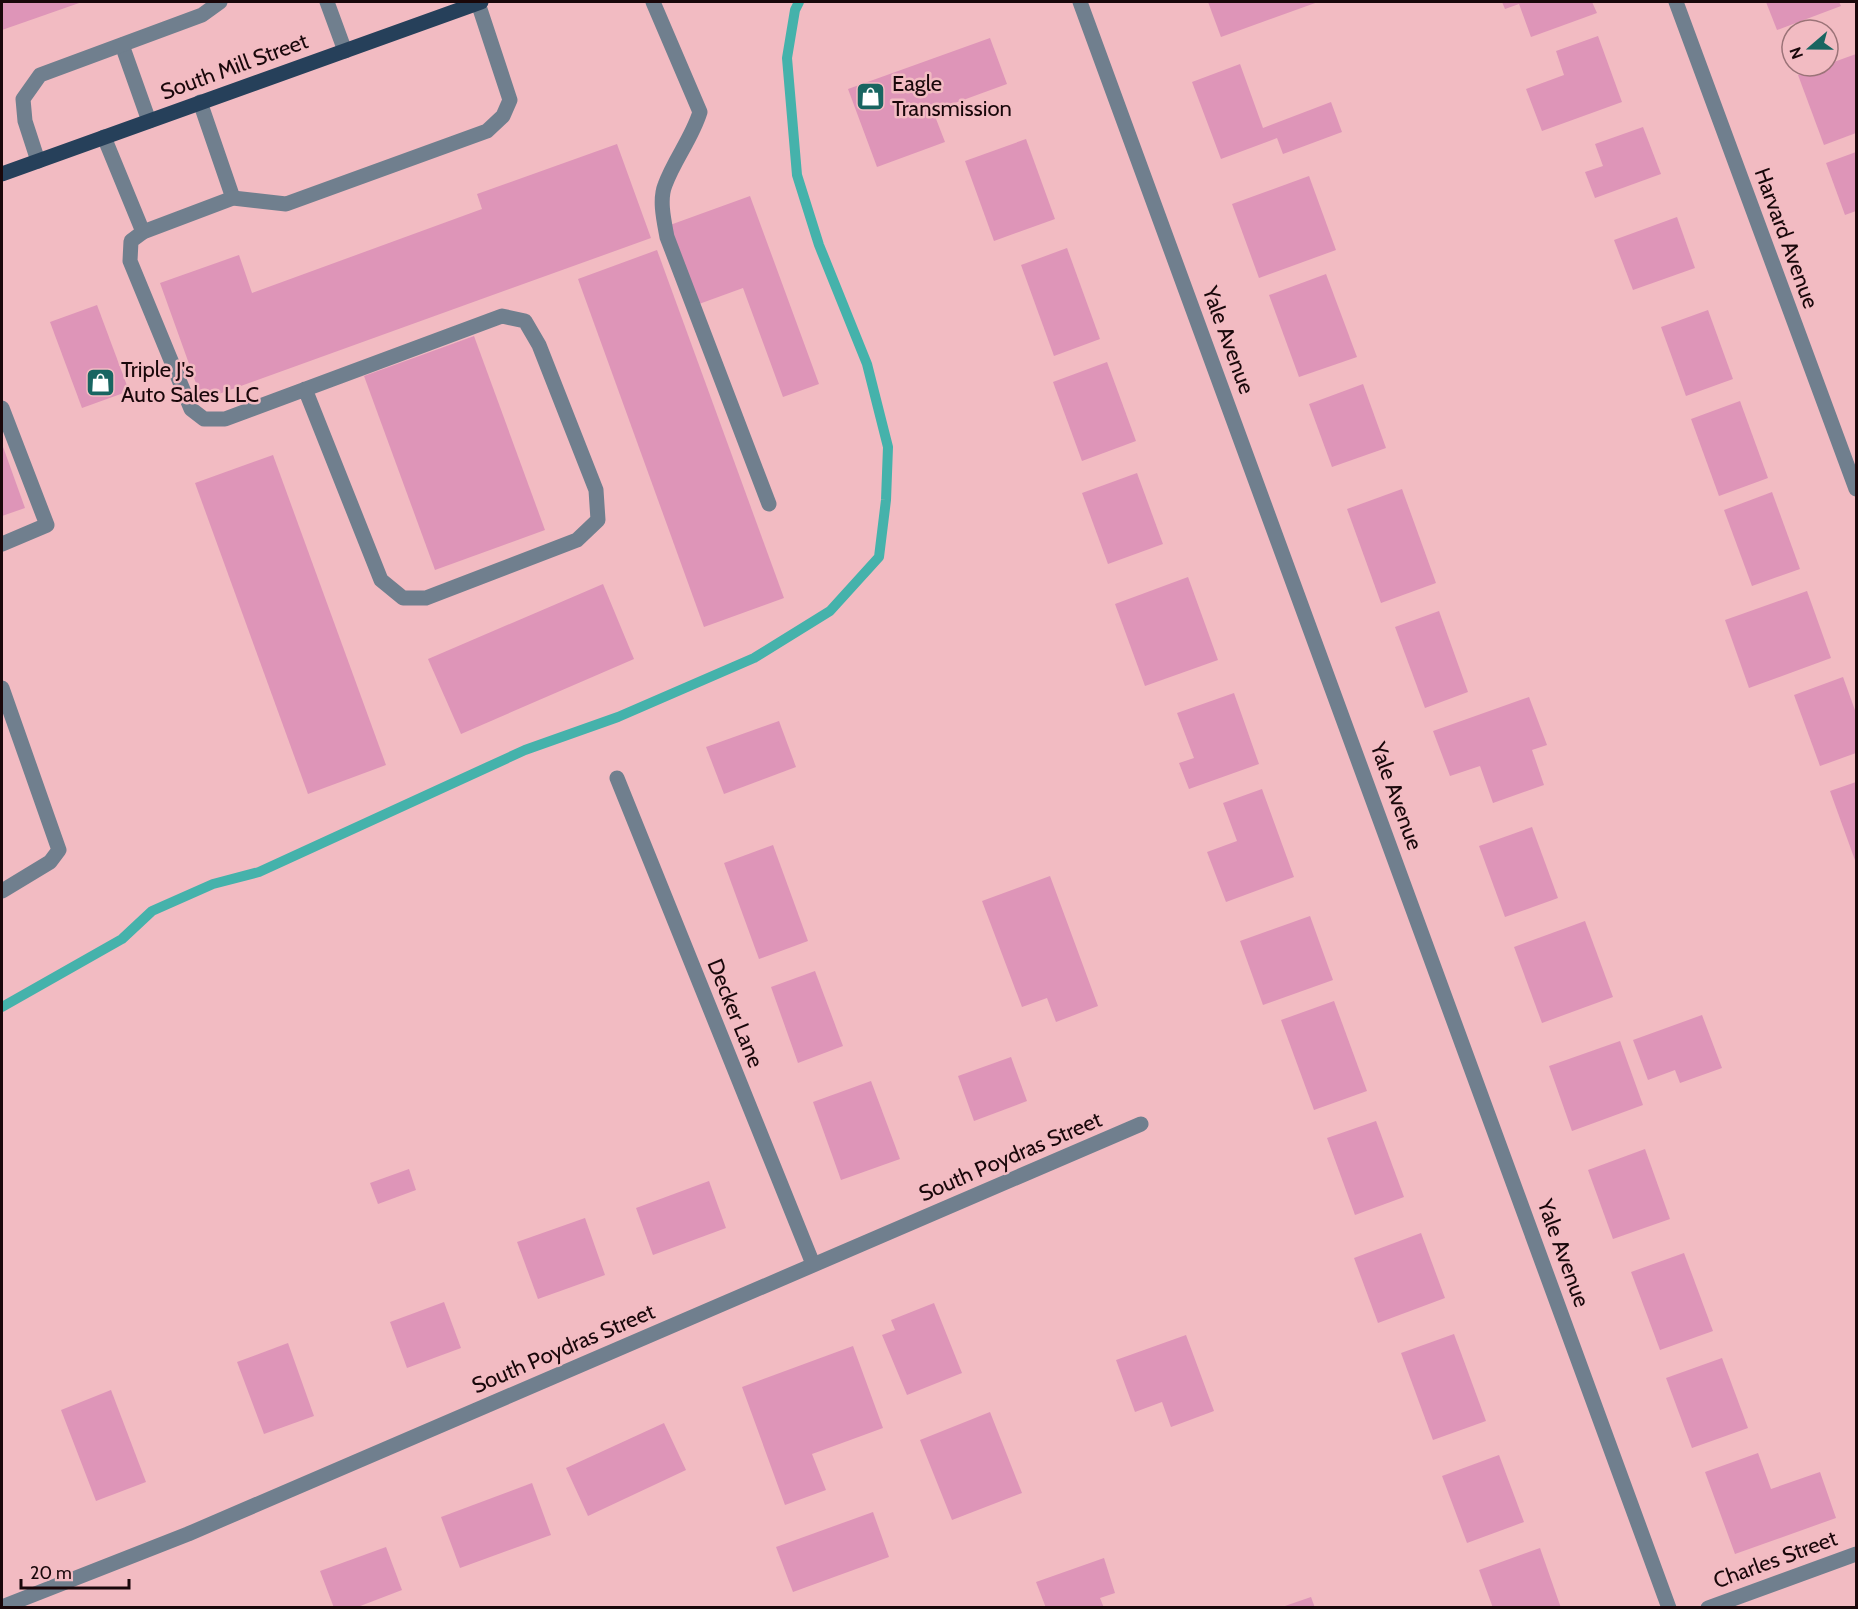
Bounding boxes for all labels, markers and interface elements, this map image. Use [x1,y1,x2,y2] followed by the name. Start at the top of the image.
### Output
[1780,18,1840,78] north arrow
[157,27,312,106] street label: South Mill Street
[1786,44,1807,62] text: N
[892,70,1012,122] place label: Eagle Transmission
[855,80,887,112] shop icon: Eagle Transmission
[1749,164,1824,312] street label: Harvard Avenue
[1196,282,1260,398] street label: Yale Avenue
[121,356,259,408] place label: Triple J's Auto Sales LLC
[84,366,116,398] shop icon: Triple J's Auto Sales LLC
[1364,738,1428,854] street label: Yale Avenue
[702,955,770,1071] street label: Decker Lane
[915,1106,1106,1207] street label: South Poydras Street
[1531,1195,1595,1311] street label: Yale Avenue
[468,1298,659,1399] street label: South Poydras Street
[1710,1524,1841,1594] street label: Charles Street
[21,1552,129,1590] scale bar
[30,1562,72,1584] text: 20 m

